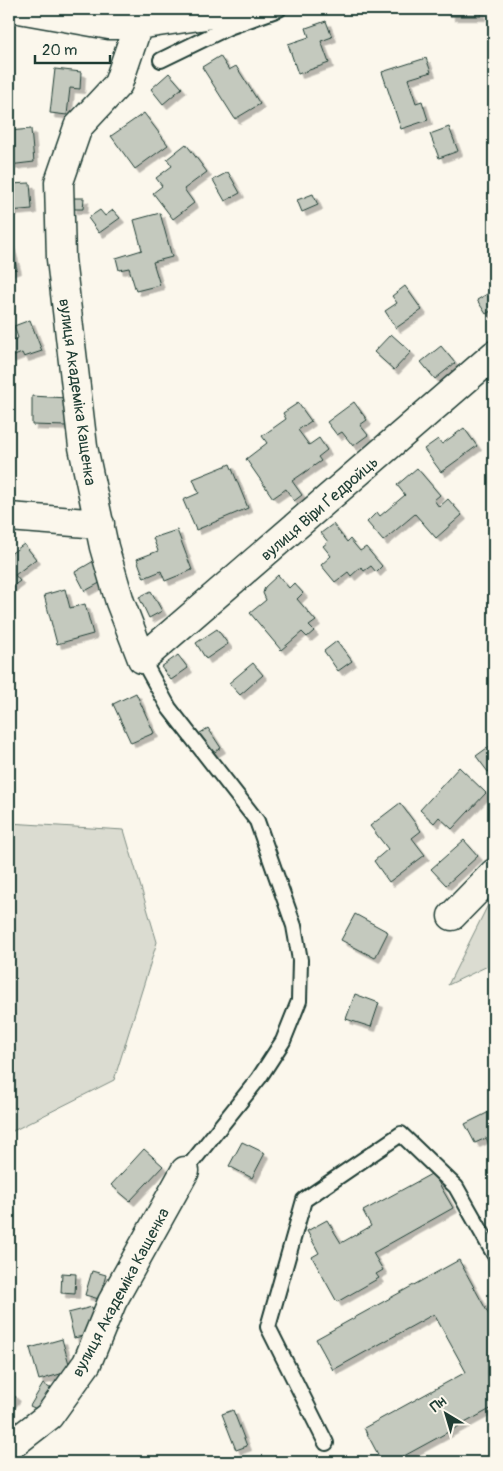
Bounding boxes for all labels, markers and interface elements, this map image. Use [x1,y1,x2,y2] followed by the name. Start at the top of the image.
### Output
[35,32,110,64] scale bar
[42,41,77,60] text: 20 m
[54,297,100,487] street label: вулиця Академіка Кащенка
[257,452,383,565] street label: вулиця Віри Ґедройць
[68,1205,174,1380] street label: вулиця Академіка Кащенка
[420,1388,470,1438] north arrow
[427,1393,450,1416] text: Пн

